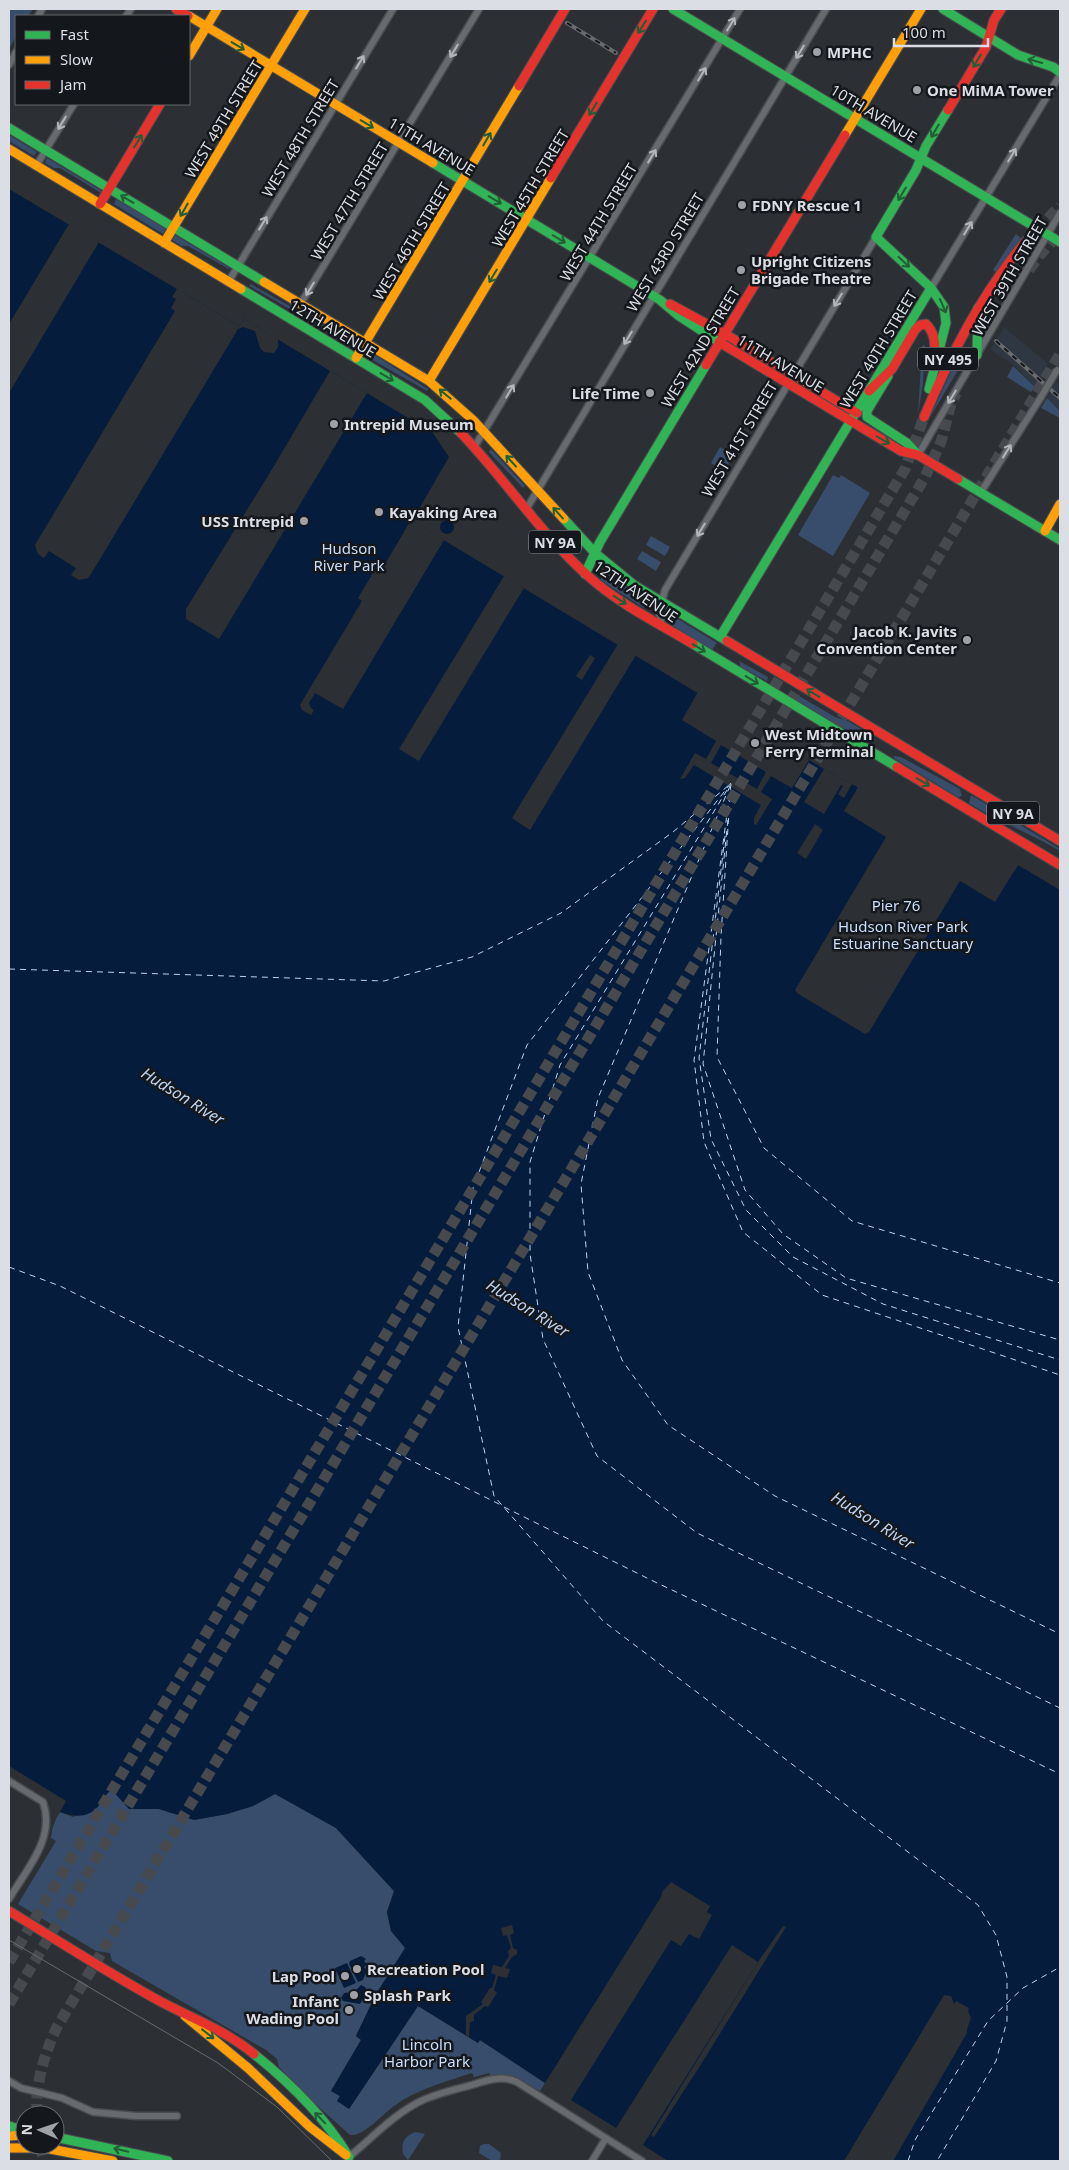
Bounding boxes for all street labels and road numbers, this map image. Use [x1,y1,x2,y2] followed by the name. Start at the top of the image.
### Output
[180,56,266,182] street label: WEST 49TH STREET
[257,75,343,201] street label: WEST 48TH STREET
[827,79,921,147] street label: 10TH AVENUE
[385,112,479,180] street label: 11TH AVENUE
[487,125,573,251] street label: WEST 45TH STREET
[306,138,392,264] street label: WEST 47TH STREET
[555,159,641,285] street label: WEST 44TH STREET
[368,178,454,304] street label: WEST 46TH STREET
[622,188,709,315] street label: WEST 43RD STREET
[967,212,1052,339] street label: WEST 39TH STREET
[656,283,744,411] street label: WEST 42ND STREET
[835,286,921,412] street label: WEST 40TH STREET
[286,294,380,362] street label: 12TH AVENUE
[734,329,828,397] street label: 11TH AVENUE
[918,348,978,370] road number: NY 495
[697,377,782,500] street label: WEST 41ST STREET
[529,530,581,554] road number: NY 9A
[590,555,682,627] street label: 12TH AVENUE
[987,801,1039,824] road number: NY 9A

